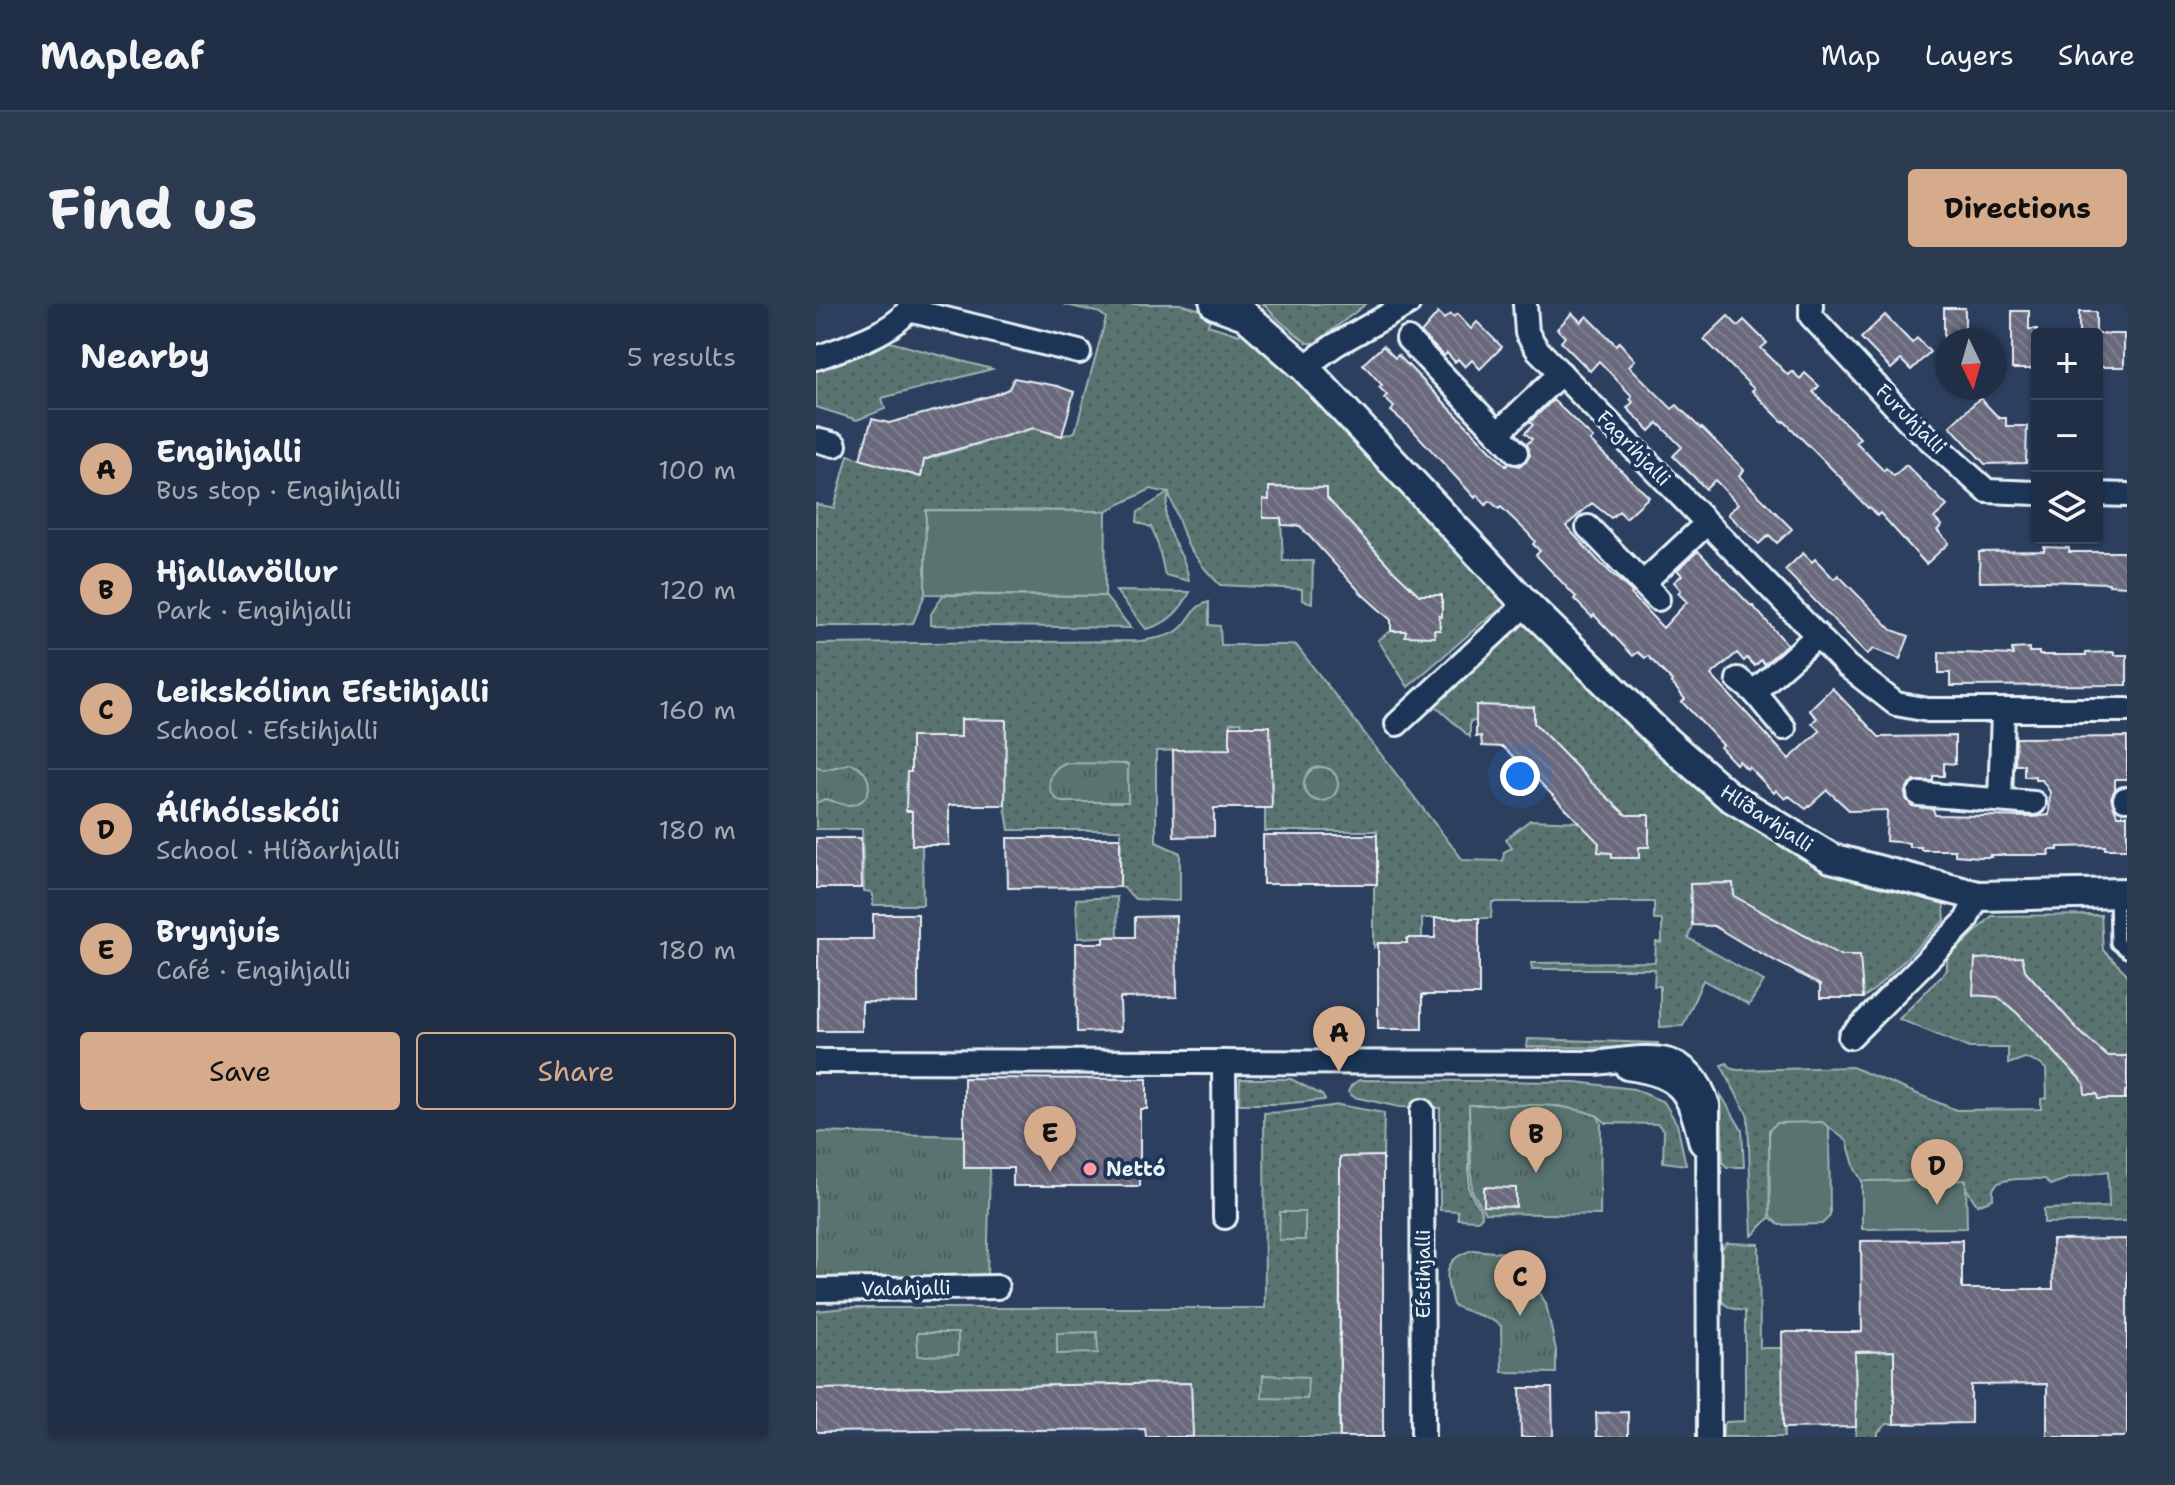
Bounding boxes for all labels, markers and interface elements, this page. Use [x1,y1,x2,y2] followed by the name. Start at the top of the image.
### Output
[40,30,205,81] text: Mapleaf
[1821,36,1881,74] text: Map
[1925,36,2014,74] text: Layers
[2058,36,2135,74] text: Share
[1908,169,2127,247] button: Directions
[48,171,257,246] text: Find us
[1935,328,2007,400] north arrow
[2031,328,2103,544] map controls
[2031,328,2103,400] button: +
[80,333,210,379] text: Nearby
[627,339,736,374] text: 5 results
[1870,378,1952,460] street label: Furuhjalli
[2031,400,2103,472] button: −
[1591,405,1677,491] street label: Fagrihjalli
[156,431,302,472] text: Engihjalli
[96,452,116,487] text: A
[658,452,736,487] text: 100 m
[156,472,401,507] text: Bus stop · Engihjalli
[2031,472,2103,544] button: layers
[156,551,338,592] text: Hjallavöllur
[98,572,114,607] text: B
[660,572,736,607] text: 120 m
[156,592,352,627] text: Park · Engihjalli
[156,671,489,712] text: Leikskólinn Efstihjalli
[98,692,114,727] text: C
[659,692,736,727] text: 160 m
[156,712,379,747] text: School · Efstihjalli
[1500,756,1540,796] your location
[1715,778,1819,858] street label: Hlíðarhjalli
[156,791,340,832] text: Álfhólsskóli
[97,812,115,847] text: D
[658,812,736,847] text: 180 m
[156,832,401,867] text: School · Hlíðarhjalli
[156,911,280,952] text: Brynjuís
[97,932,115,967] text: E
[658,932,736,967] text: 180 m
[156,952,351,987] text: Café · Engihjalli
[1313,1006,1365,1072] pin: A
[80,1032,400,1110] button: Save
[416,1032,736,1110] button: Share
[1024,1106,1076,1172] pin: E
[1510,1107,1562,1173] pin: B
[1911,1139,1963,1205] pin: D
[1106,1156,1166,1182] place label: Nettó
[1081,1160,1099,1178] marker: Nettó
[1410,1229,1436,1319] street label: Efstihjalli
[1494,1250,1546,1316] pin: C
[861,1274,951,1302] street label: Valahjalli

